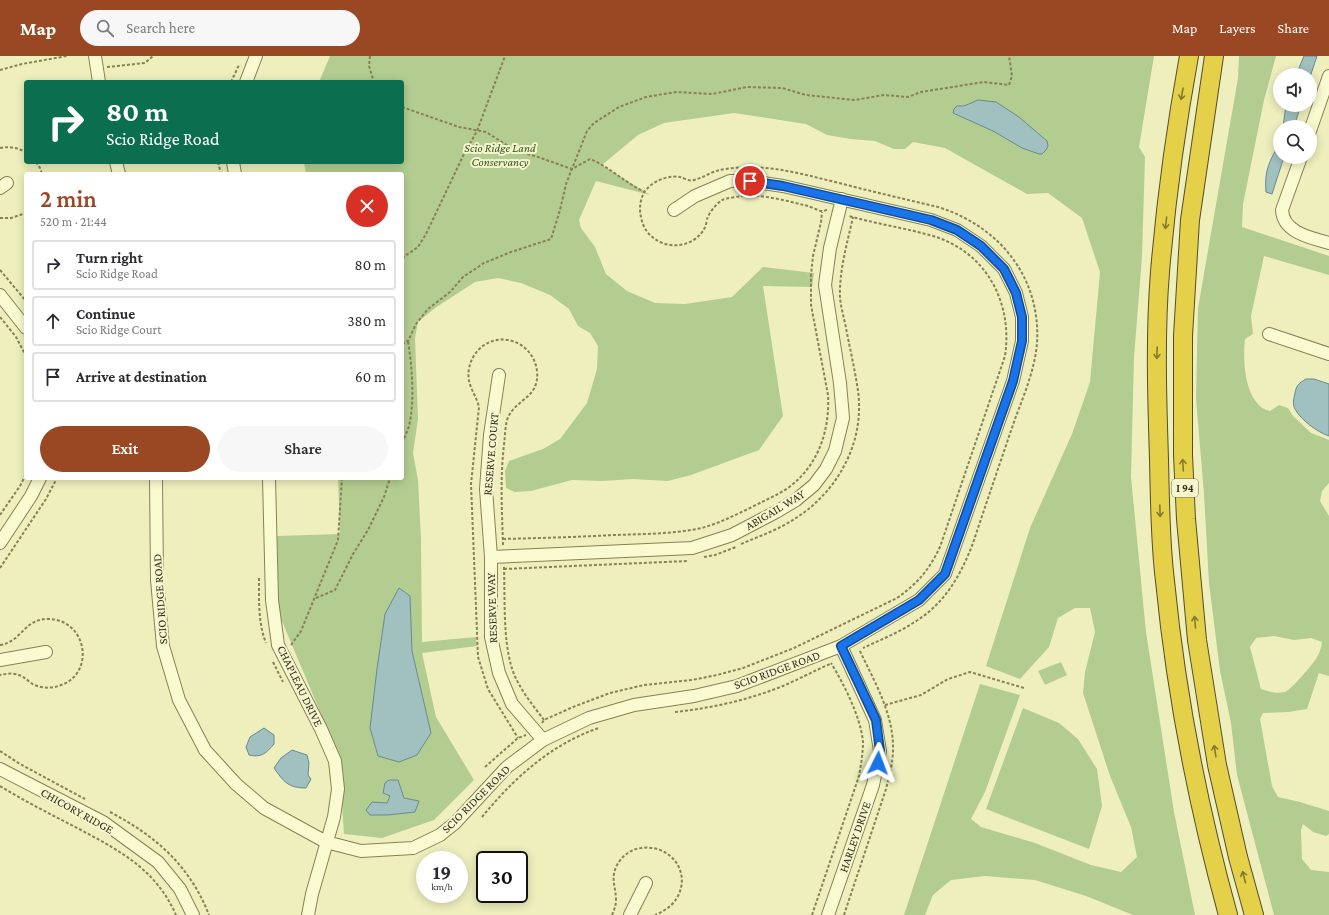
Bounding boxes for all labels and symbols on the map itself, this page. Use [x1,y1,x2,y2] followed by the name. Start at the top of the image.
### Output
[1178,87,1186,100] one-way arrow
[464,141,536,169] park label: Scio Ridge Land Conservancy
[733,164,767,198] pin
[1162,216,1169,229] one-way arrow
[1154,346,1161,359] one-way arrow
[480,412,502,496] street label: RESERVE COURT
[1180,459,1187,472] one-way arrow
[1172,479,1198,497] road number: I 94
[743,487,808,533] street label: ABIGAIL WAY
[1157,504,1164,517] one-way arrow
[150,553,170,645] street label: SCIO RIDGE ROAD
[484,572,500,644] street label: RESERVE WAY
[1192,616,1199,629] one-way arrow
[274,643,326,729] street label: CHAPLEAU DRIVE
[732,648,822,692] street label: SCIO RIDGE ROAD
[857,742,899,784] position arrow
[1211,745,1219,758] one-way arrow
[439,762,513,836] street label: SCIO RIDGE ROAD
[38,785,116,837] street label: CHICORY RIDGE
[836,799,874,874] street label: HARLEY DRIVE
[476,851,528,903] speed limit sign: 30
[1239,871,1247,884] one-way arrow

